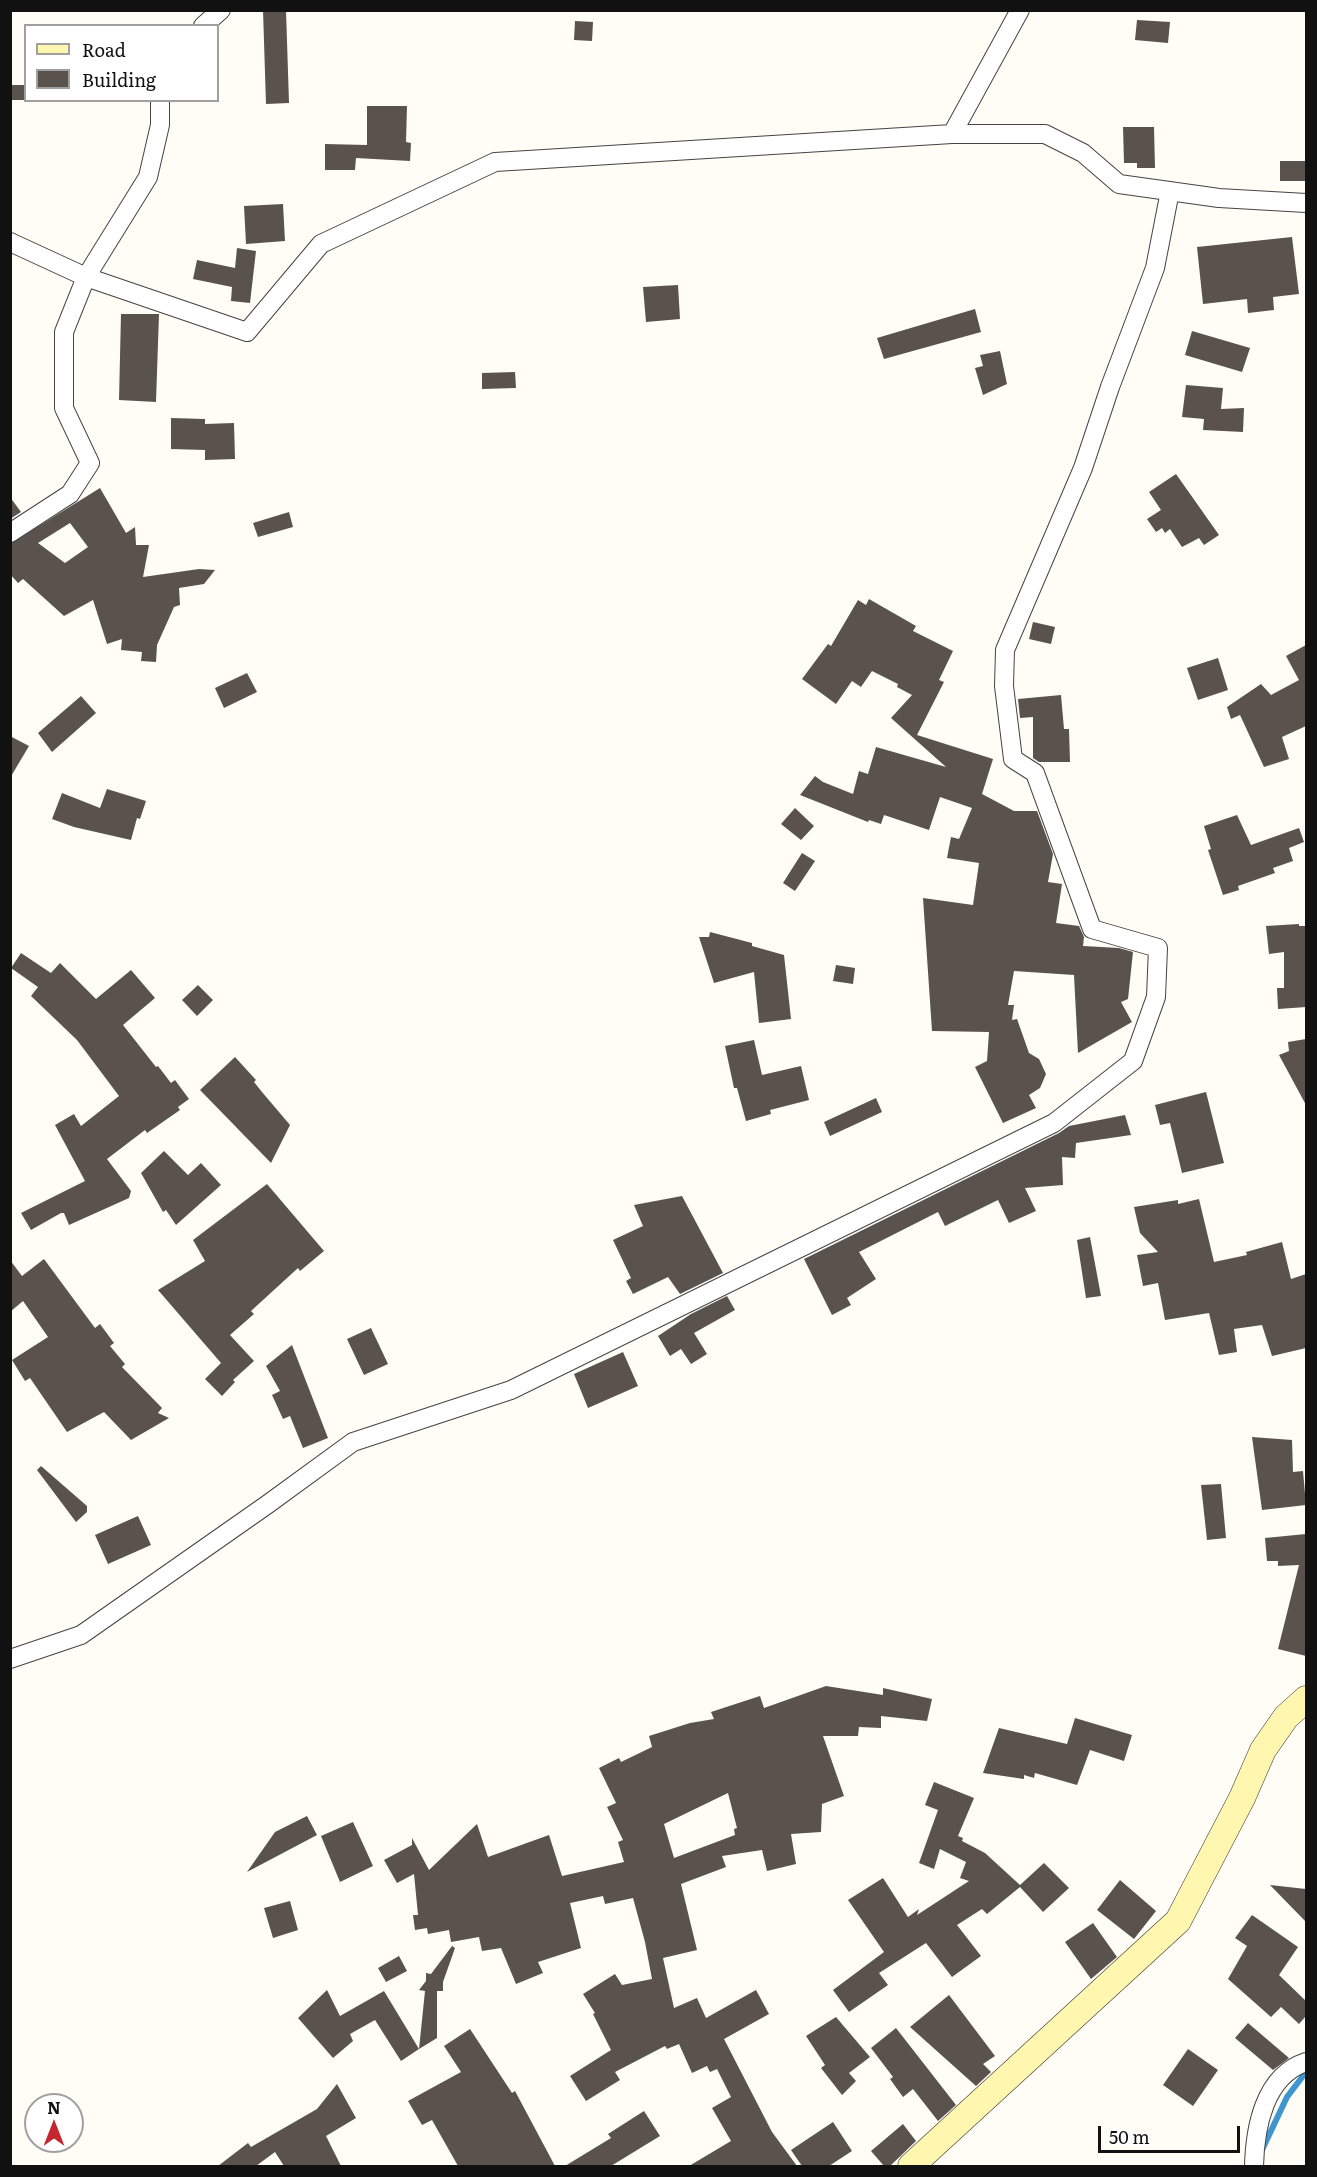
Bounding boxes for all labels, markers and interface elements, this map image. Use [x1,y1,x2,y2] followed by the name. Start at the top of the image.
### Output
[24,24,219,102] legend
[82,36,126,63] text: Road
[82,66,156,93] text: Building
[24,2093,84,2153] north arrow
[47,2095,61,2119] text: N
[1101,2114,1244,2152] scale bar
[1109,2123,1150,2150] text: 50 m

